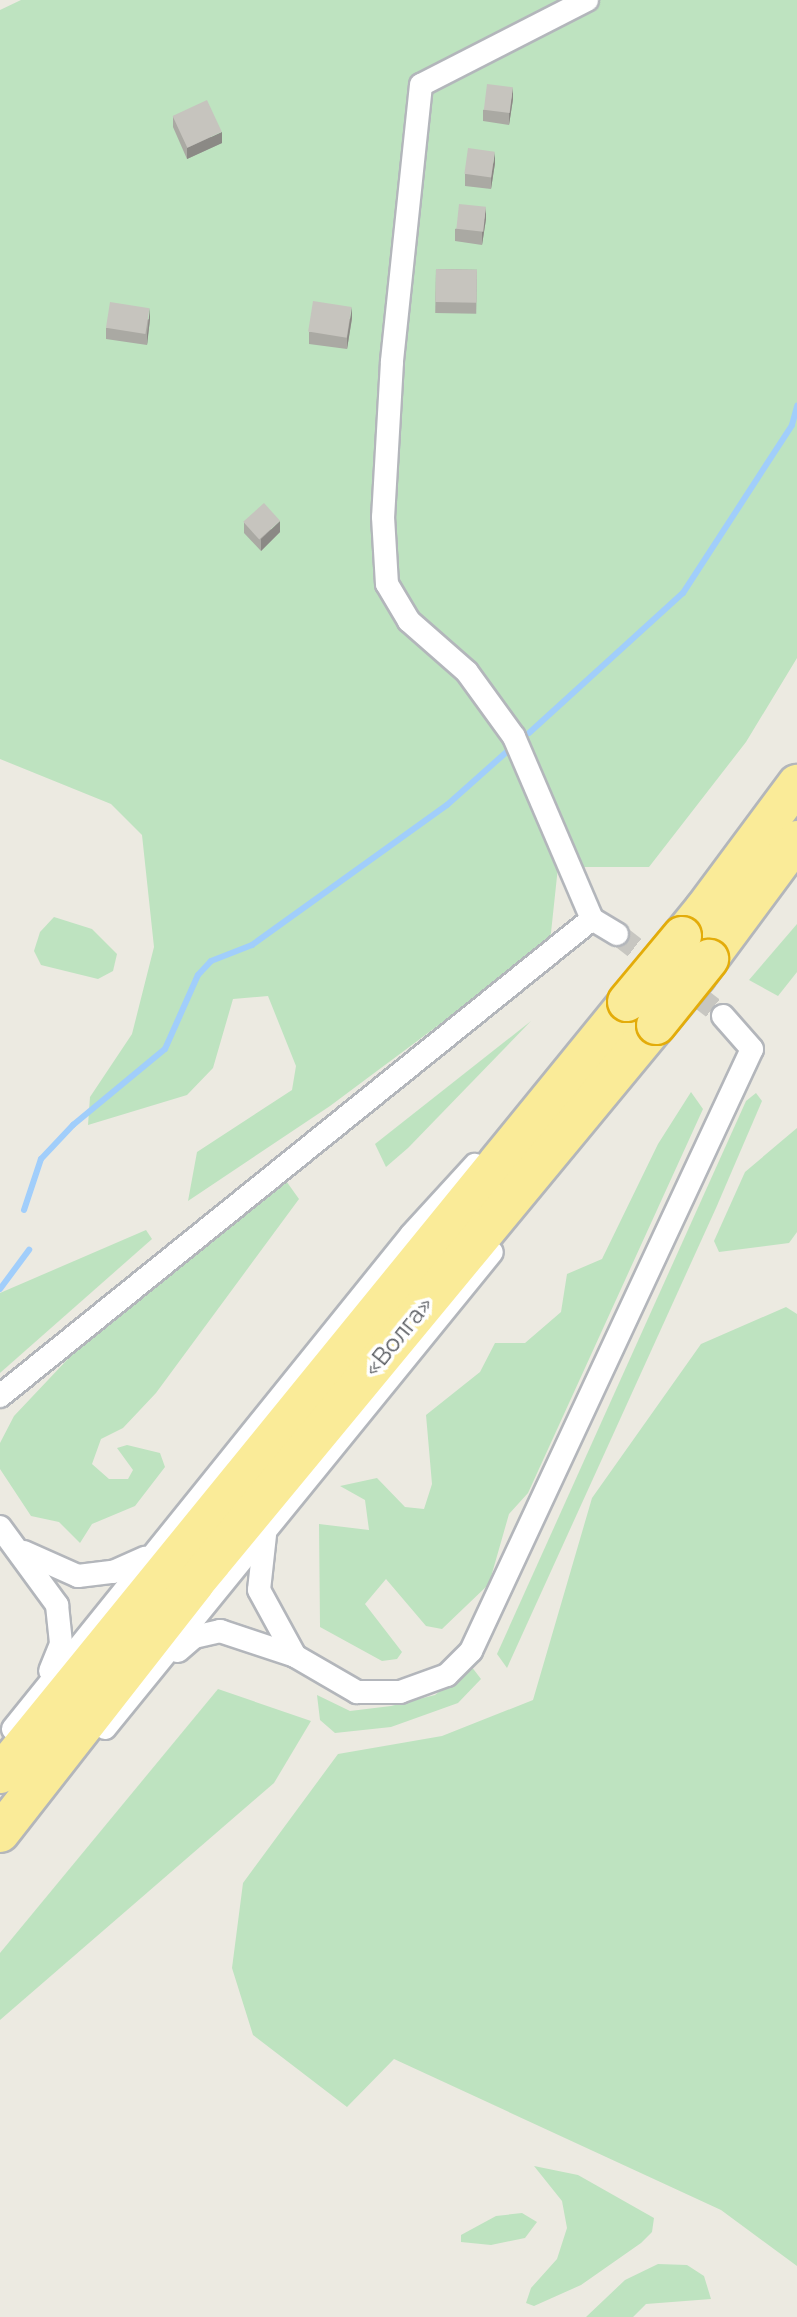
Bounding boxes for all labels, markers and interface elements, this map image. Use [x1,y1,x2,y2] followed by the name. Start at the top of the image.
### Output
[357,1290,439,1382] street label: «Волга»

